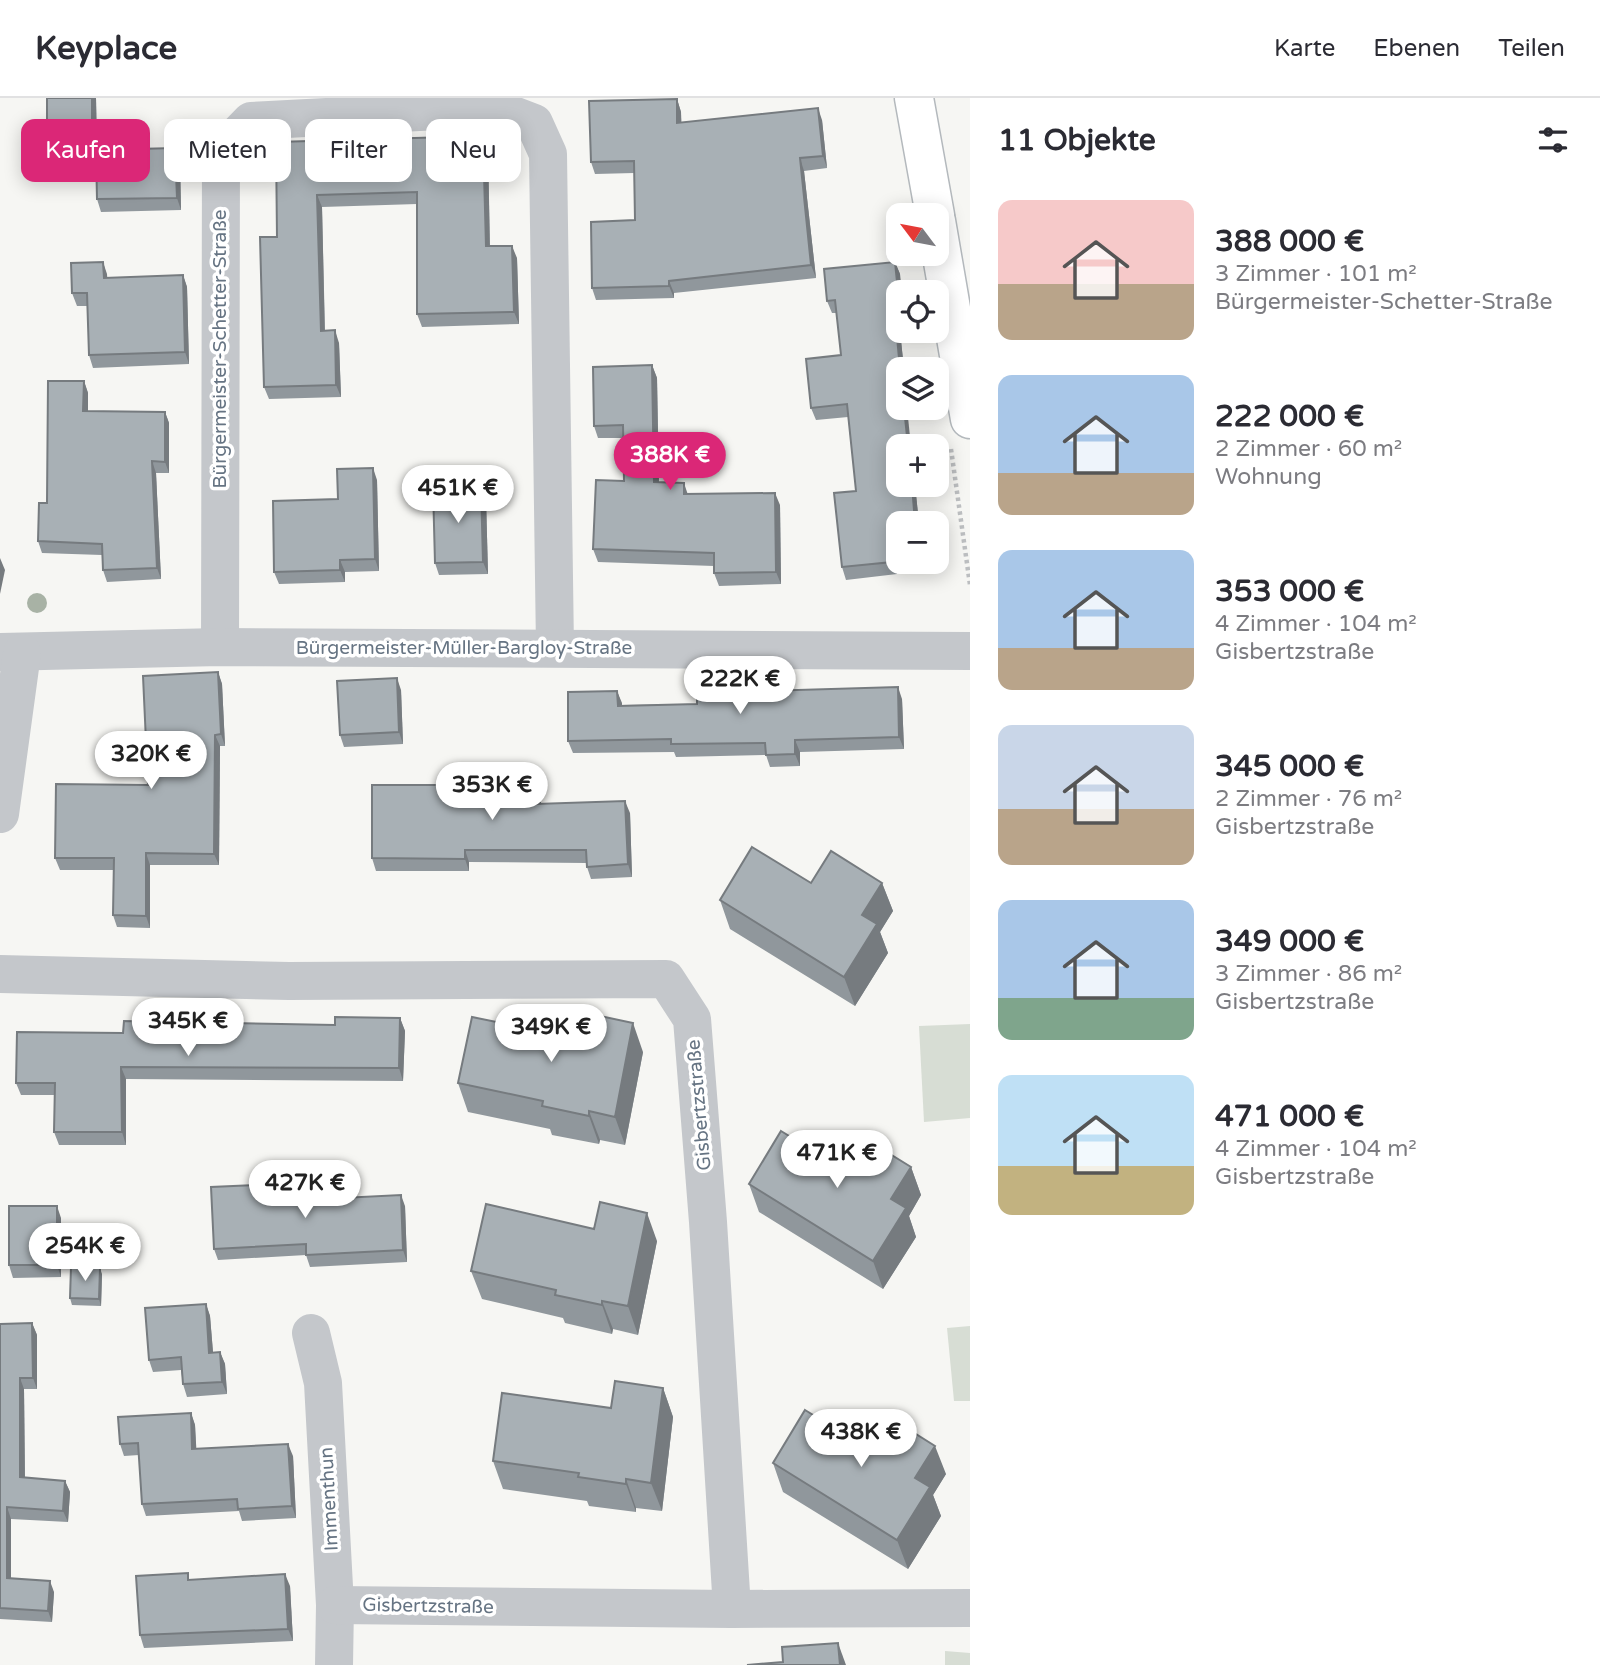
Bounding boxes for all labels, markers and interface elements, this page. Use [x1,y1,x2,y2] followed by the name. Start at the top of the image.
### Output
[35,29,177,68] text: Keyplace
[1274,34,1335,63] text: Karte
[1373,34,1460,63] text: Ebenen
[1498,34,1565,63] text: Teilen
[21,119,150,182] chip: Kaufen
[164,119,291,182] chip: Mieten
[305,119,412,182] chip: Filter
[426,119,521,182] chip: Neu
[1534,121,1572,159] icon: filters
[998,122,1156,159] text: 11 Objekte
[886,203,948,266] north arrow
[886,203,949,574] map controls
[209,210,231,488] street label: Bürgermeister-Schetter-Straße
[1215,223,1364,260] text: 388 000 €
[1054,228,1138,312] icon: home
[1215,260,1417,288] text: 3 Zimmer · 101 m²
[886,280,949,343] button: locate
[1215,288,1553,316] text: Bürgermeister-Schetter-Straße
[886,357,949,420] button: layers
[1215,398,1364,435] text: 222 000 €
[1054,403,1138,487] icon: home
[613,432,727,492] pin: 388K €
[886,434,949,497] button: +
[1215,435,1402,463] text: 2 Zimmer · 60 m²
[630,441,710,469] text: 388K €
[1215,463,1322,491] text: Wohnung
[401,466,515,525] pin: 451K €
[418,474,498,502] text: 451K €
[886,511,949,574] button: −
[1215,573,1364,610] text: 353 000 €
[1054,578,1138,662] icon: home
[1215,610,1417,638] text: 4 Zimmer · 104 m²
[296,637,632,659] street label: Bürgermeister-Müller-Bargloy-Straße
[1215,638,1374,666] text: Gisbertzstraße
[683,656,797,716] pin: 222K €
[700,665,780,693] text: 222K €
[94,732,208,791] pin: 320K €
[111,740,191,768] text: 320K €
[1215,748,1364,785] text: 345 000 €
[1054,753,1138,837] icon: home
[435,762,549,822] pin: 353K €
[452,771,532,799] text: 353K €
[1215,785,1402,813] text: 2 Zimmer · 76 m²
[1215,813,1374,841] text: Gisbertzstraße
[1215,923,1364,960] text: 349 000 €
[1054,928,1138,1012] icon: home
[1215,960,1402,988] text: 3 Zimmer · 86 m²
[1215,988,1374,1016] text: Gisbertzstraße
[131,998,245,1058] pin: 345K €
[494,1004,608,1064] pin: 349K €
[148,1007,228,1035] text: 345K €
[511,1013,591,1041] text: 349K €
[682,1039,716,1171] street label: Gisbertzstraße
[1215,1098,1364,1135] text: 471 000 €
[1054,1103,1138,1187] icon: home
[780,1130,894,1190] pin: 471K €
[1215,1135,1417,1163] text: 4 Zimmer · 104 m²
[797,1139,877,1167] text: 471K €
[248,1160,362,1220] pin: 427K €
[1215,1163,1374,1191] text: Gisbertzstraße
[265,1169,345,1197] text: 427K €
[28,1224,142,1283] pin: 254K €
[45,1232,125,1260] text: 254K €
[804,1410,918,1469] pin: 438K €
[821,1418,901,1446] text: 438K €
[315,1446,343,1552] street label: Immenthun
[362,1594,494,1618] street label: Gisbertzstraße

